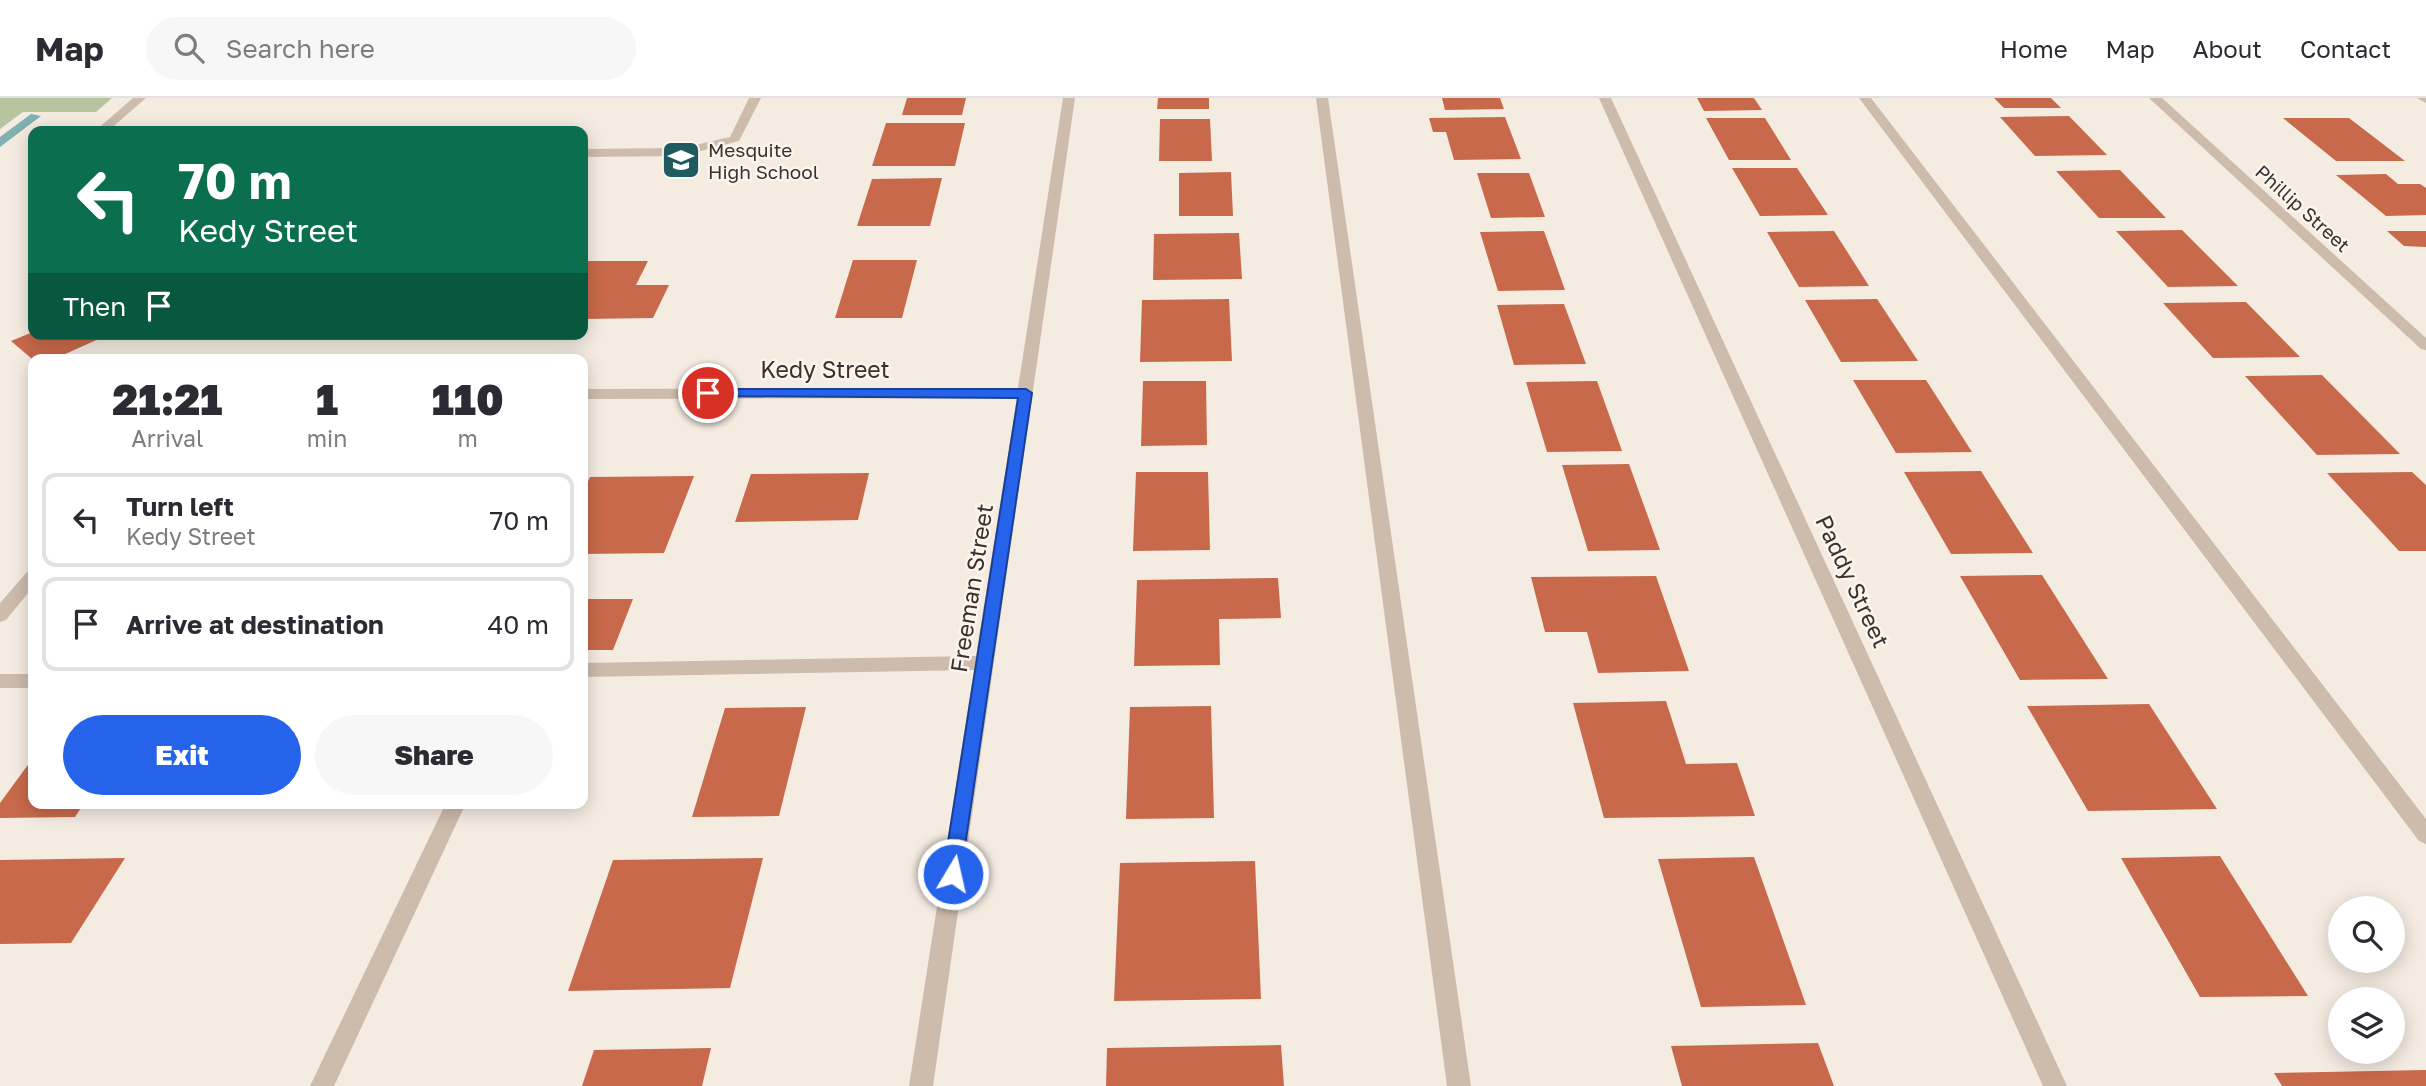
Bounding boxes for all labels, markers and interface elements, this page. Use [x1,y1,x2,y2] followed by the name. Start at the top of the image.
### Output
[146,17,636,80] search box
[35,29,104,68] text: Map
[170,29,208,67] icon: search
[226,33,375,64] text: Search here
[2000,34,2068,63] text: Home
[2106,34,2155,63] text: Map
[2193,34,2262,63] text: About
[2300,34,2391,63] text: Contact
[708,138,819,183] place label: Mesquite High School
[660,139,702,181] school or university icon: Mesquite High School
[178,151,292,210] text: 70 m
[63,154,154,245] icon: left
[2251,160,2355,256] street label: Phillip Street
[178,211,358,249] text: Kedy Street
[140,287,178,325] icon: arrive
[63,291,126,322] text: Then
[760,355,890,383] street label: Kedy Street
[678,363,738,423] pin
[112,374,223,424] text: 21:21
[316,374,338,424] text: 1
[432,374,504,424] text: 110
[689,374,727,412] icon: arrive
[131,424,203,452] text: Arrival
[307,424,347,452] text: min
[458,424,478,452] text: m
[126,491,234,522] text: Turn left
[67,501,105,539] icon: left
[944,502,998,674] street label: Freeman Street
[490,505,549,536] text: 70 m
[1810,510,1896,652] street label: Paddy Street
[126,522,256,550] text: Kedy Street
[67,605,105,643] icon: arrive
[126,609,384,640] text: Arrive at destination
[488,609,549,640] text: 40 m
[63,715,301,795] button: Exit
[315,715,553,795] button: Share
[916,837,990,911] position arrow
[2328,896,2405,1064] map controls
[2328,896,2405,973] button: search
[2328,987,2405,1064] button: layers

